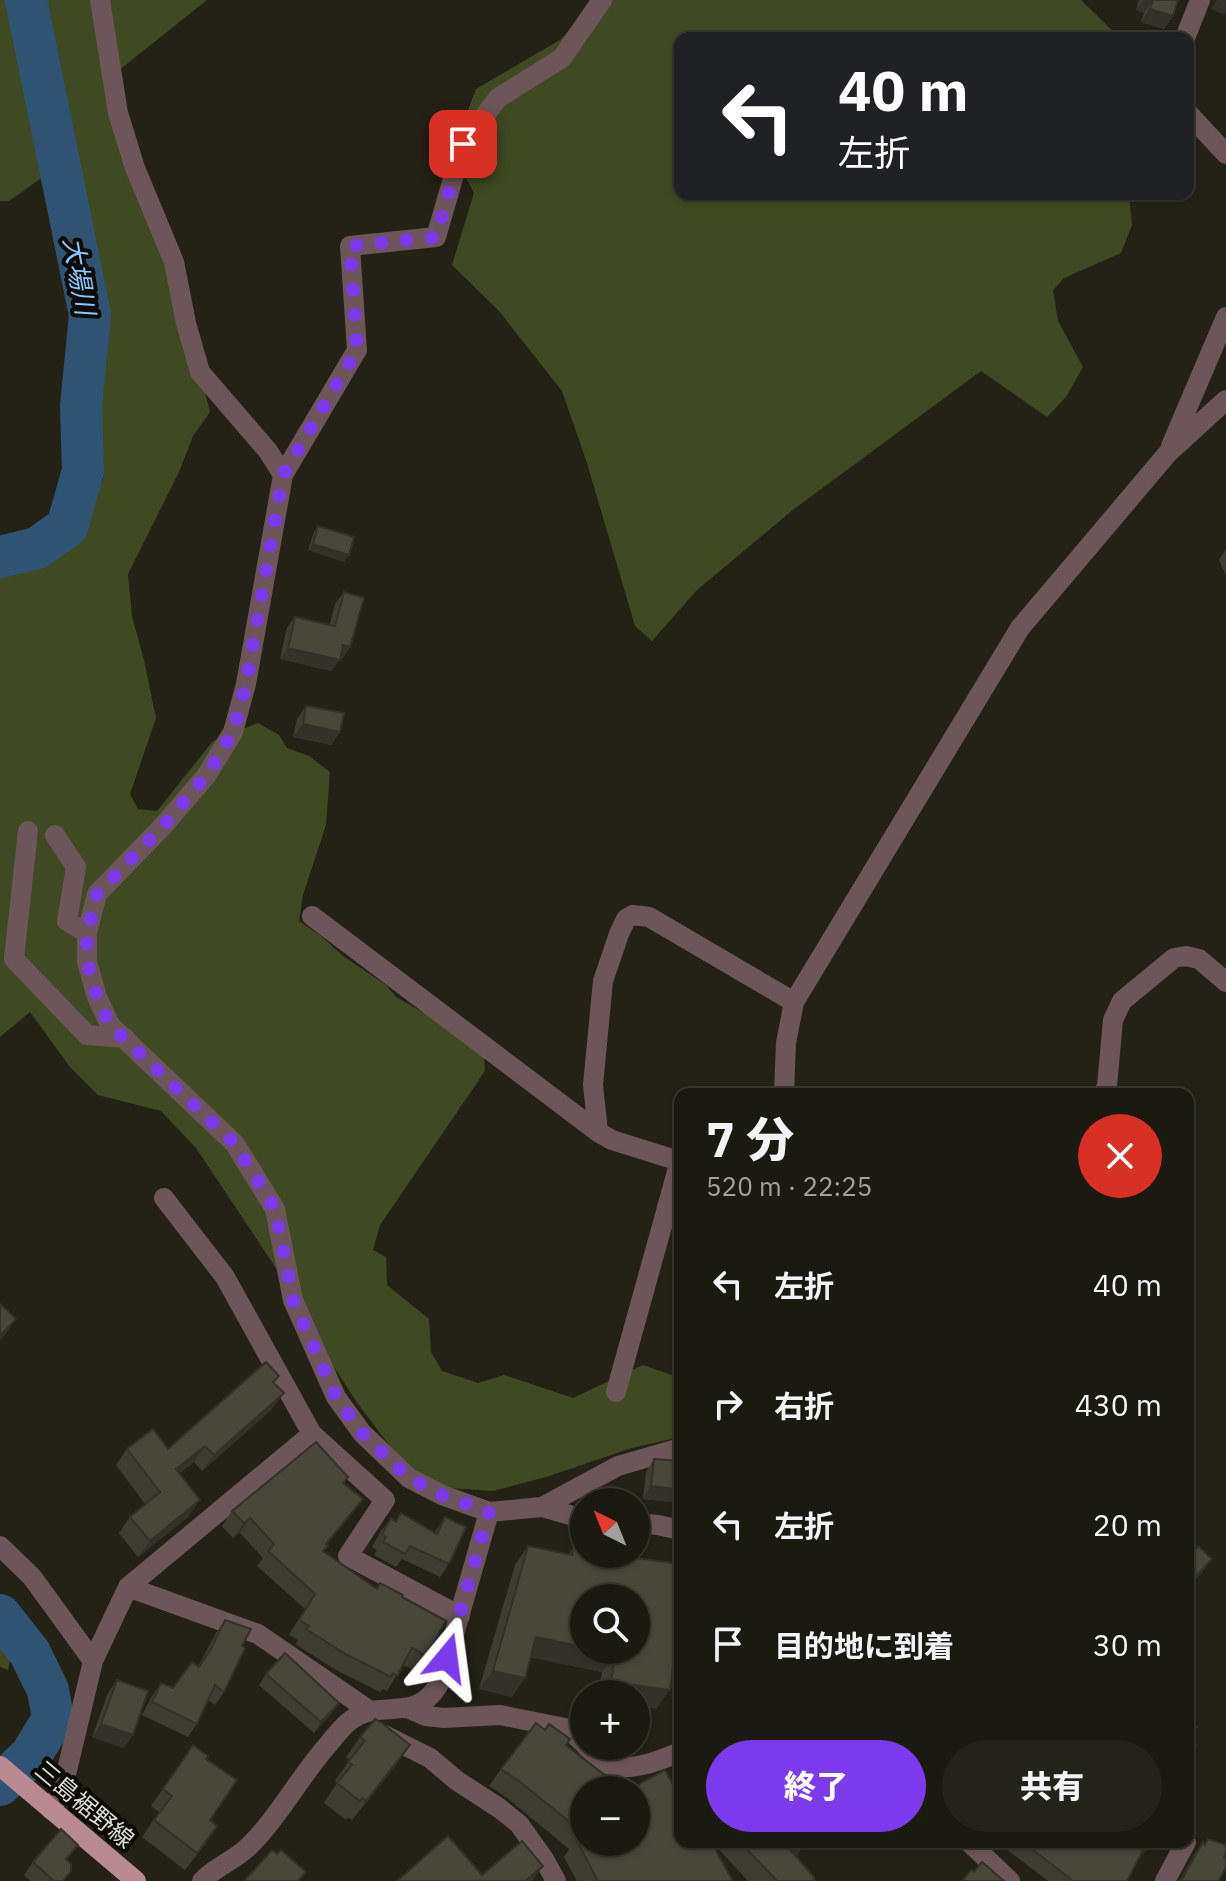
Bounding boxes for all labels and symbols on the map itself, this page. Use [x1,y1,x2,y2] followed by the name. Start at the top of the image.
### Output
[429,110,497,178] pin
[56,235,104,320] water label: 大場川
[570,1488,650,1568] north arrow
[405,1616,489,1700] position arrow
[29,1753,141,1855] street label: 三島裾野線

